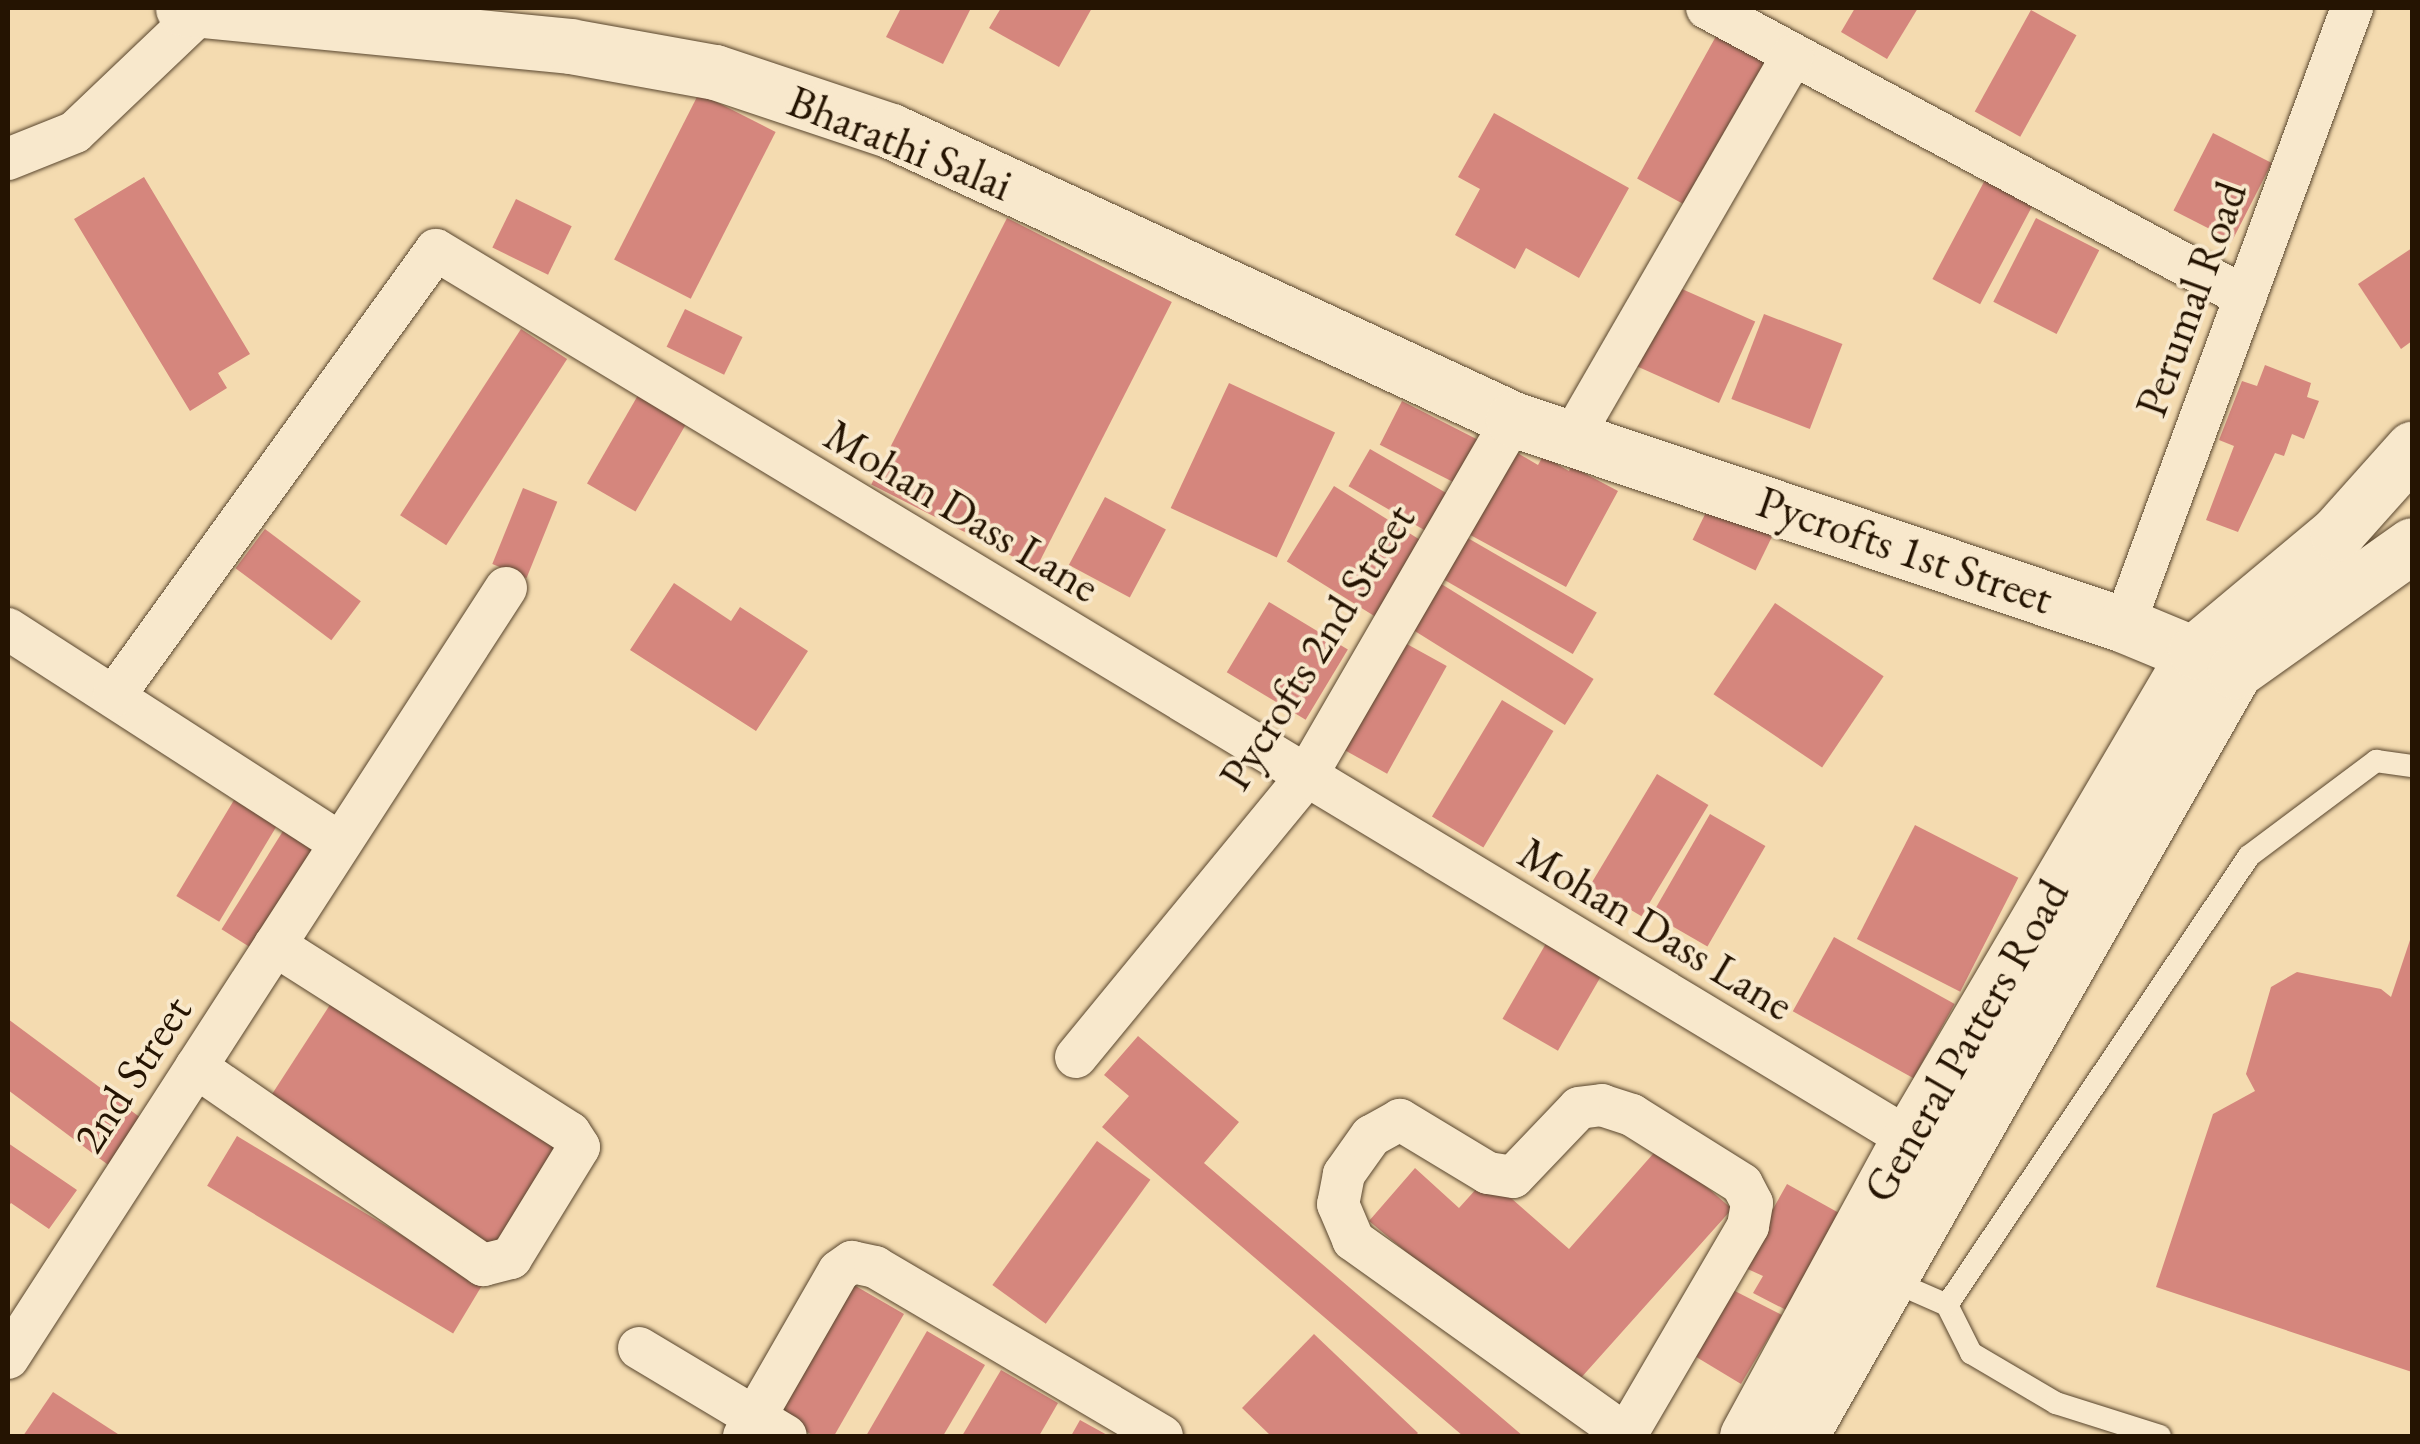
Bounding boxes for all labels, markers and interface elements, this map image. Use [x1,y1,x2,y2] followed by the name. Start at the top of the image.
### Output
[780,74,1020,212] street label: Bharathi Salai
[2124,174,2258,424] street label: Perumal Road
[815,408,1109,614] street label: Mohan Dass Lane
[1750,474,2060,626] street label: Pycrofts 1st Street
[1208,494,1426,800] street label: Pycrofts 2nd Street
[1509,826,1803,1032] street label: Mohan Dass Lane
[1852,870,2080,1212] street label: General Patters Road
[61,985,203,1163] street label: 2nd Street

